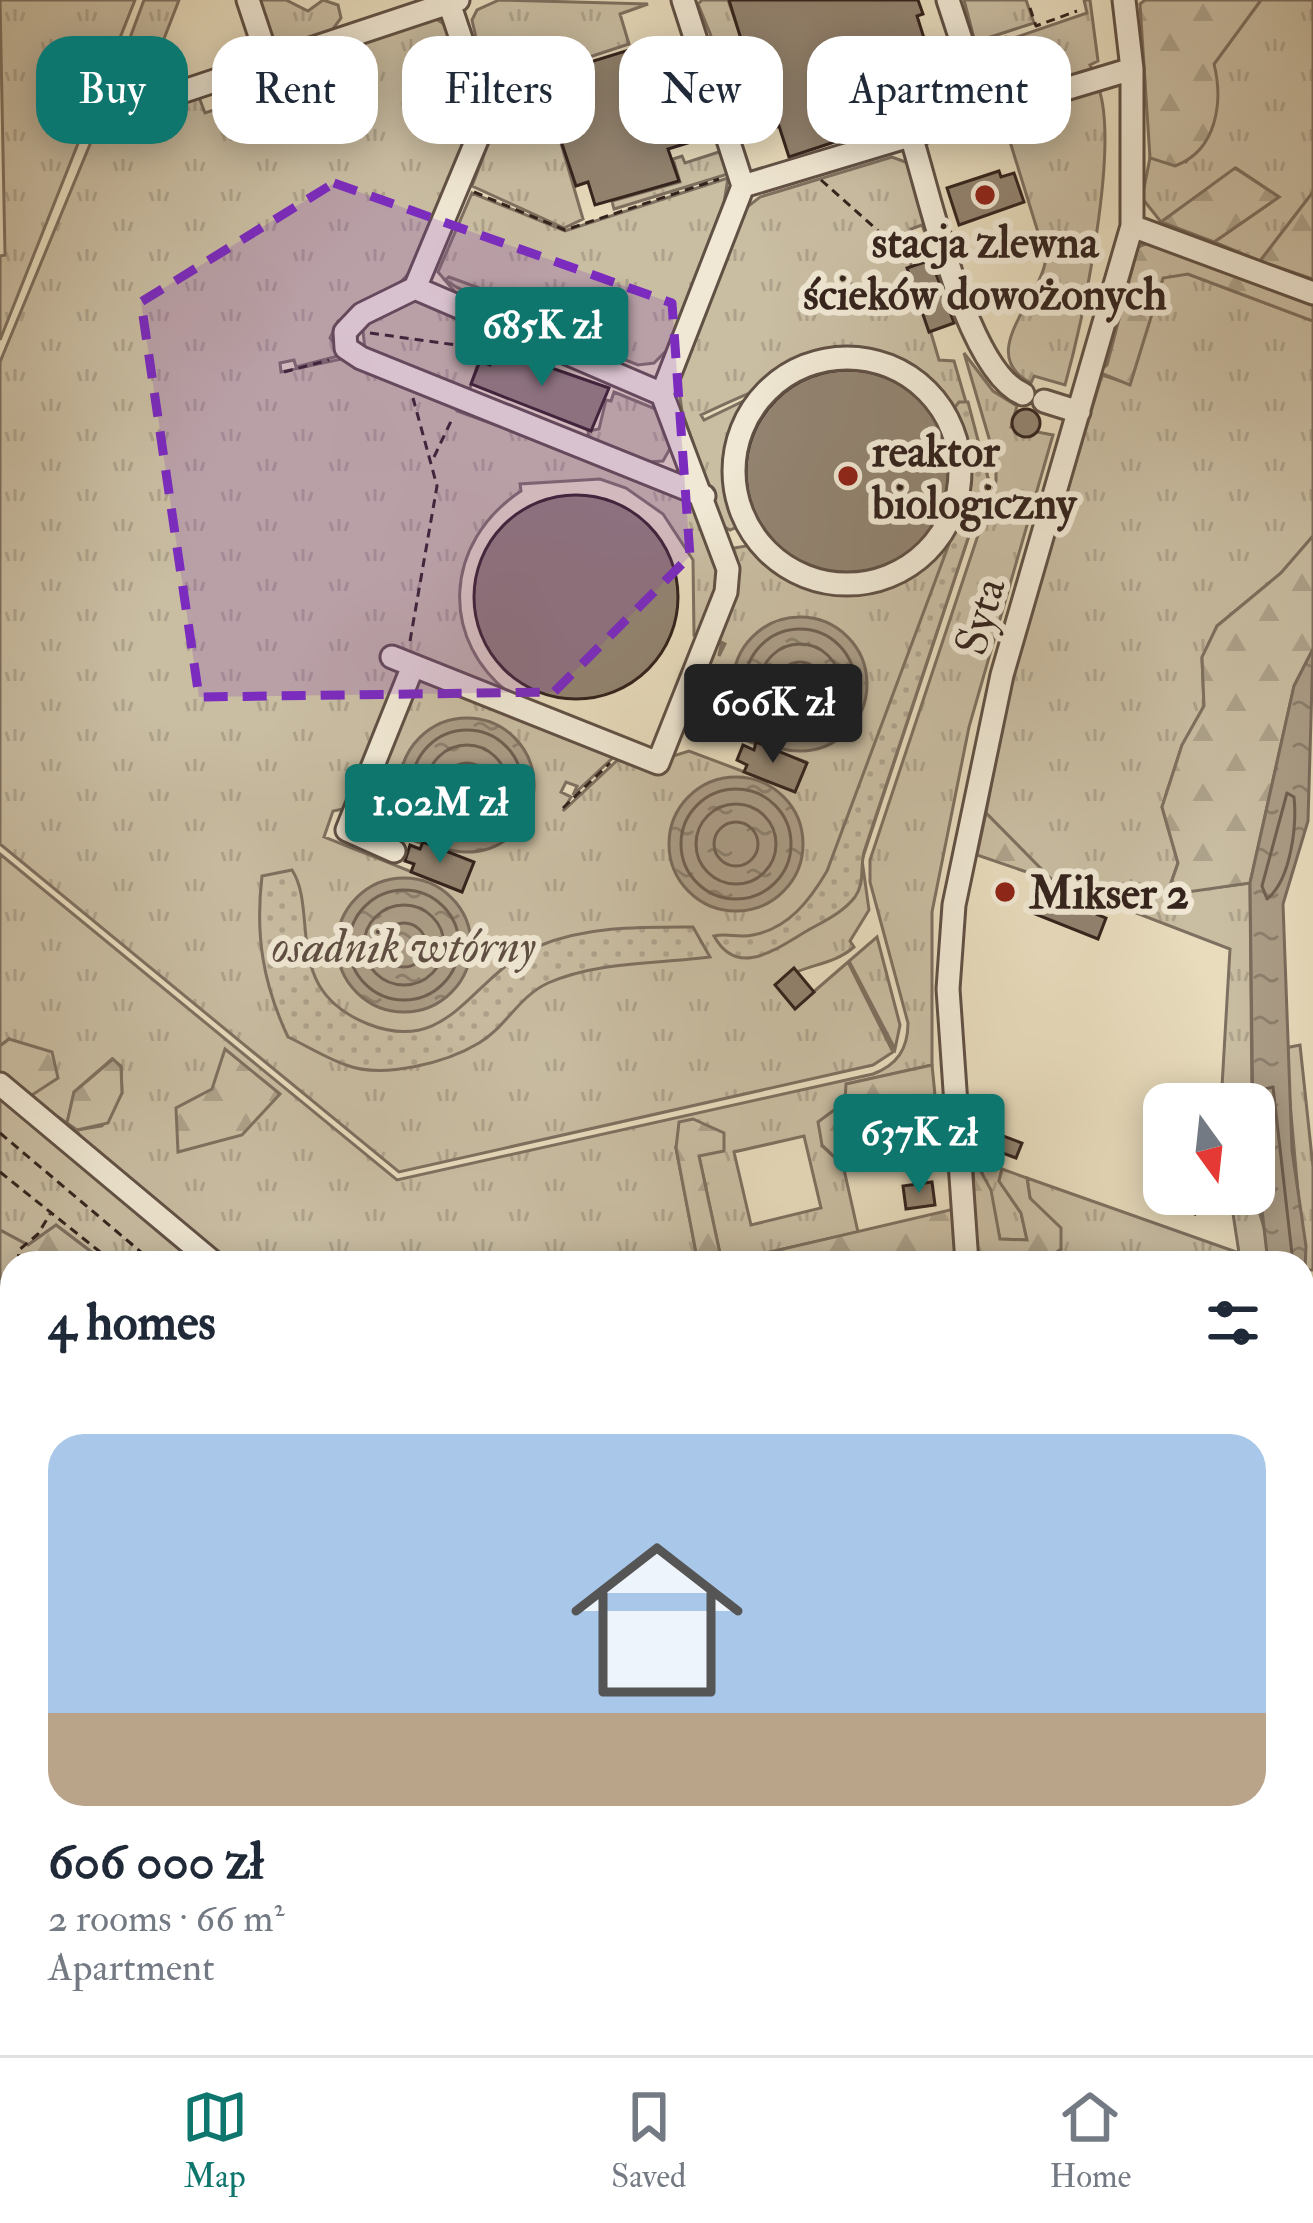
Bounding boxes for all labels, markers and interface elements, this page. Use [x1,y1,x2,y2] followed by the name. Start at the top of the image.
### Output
[36,36,188,144] chip: Buy
[212,36,378,144] chip: Rent
[402,36,595,144] chip: Filters
[619,36,783,144] chip: New
[807,36,1071,144] chip: Apartment
[972,182,998,208] marker: stacja zlewna ścieków dowożonych
[803,215,1167,323] place label: stacja zlewna ścieków dowożonych
[431,287,653,389] pin: 685K zł
[482,301,602,350] text: 685K zł
[871,424,1079,532] place label: reaktor biologiczny
[835,463,861,489] marker: reaktor biologiczny
[943,571,1019,662] street label: Syta
[662,664,884,766] pin: 606K zł
[711,678,835,727] text: 606K zł
[316,764,564,866] pin: 1.02M zł
[372,778,508,827] text: 1.02M zł
[1028,866,1189,922] place label: Mikser 2
[992,879,1018,905] marker: Mikser 2
[272,917,537,977] water label: osadnik wtórny
[1143,1083,1275,1215] north arrow
[1143,1083,1275,1215] map controls
[808,1094,1030,1196] pin: 637K zł
[861,1108,977,1157] text: 637K zł
[1200,1290,1266,1356] icon: filters
[48,1291,216,1355] text: 4 homes
[549,1512,765,1728] icon: home
[48,1830,263,1894] text: 606 000 zł
[48,1894,284,1943] text: 2 rooms · 66 m²
[48,1943,215,1992] text: Apartment
[182,2084,248,2197] tab: Map
[611,2084,686,2197] tab: Saved
[1050,2084,1131,2197] tab: Home

